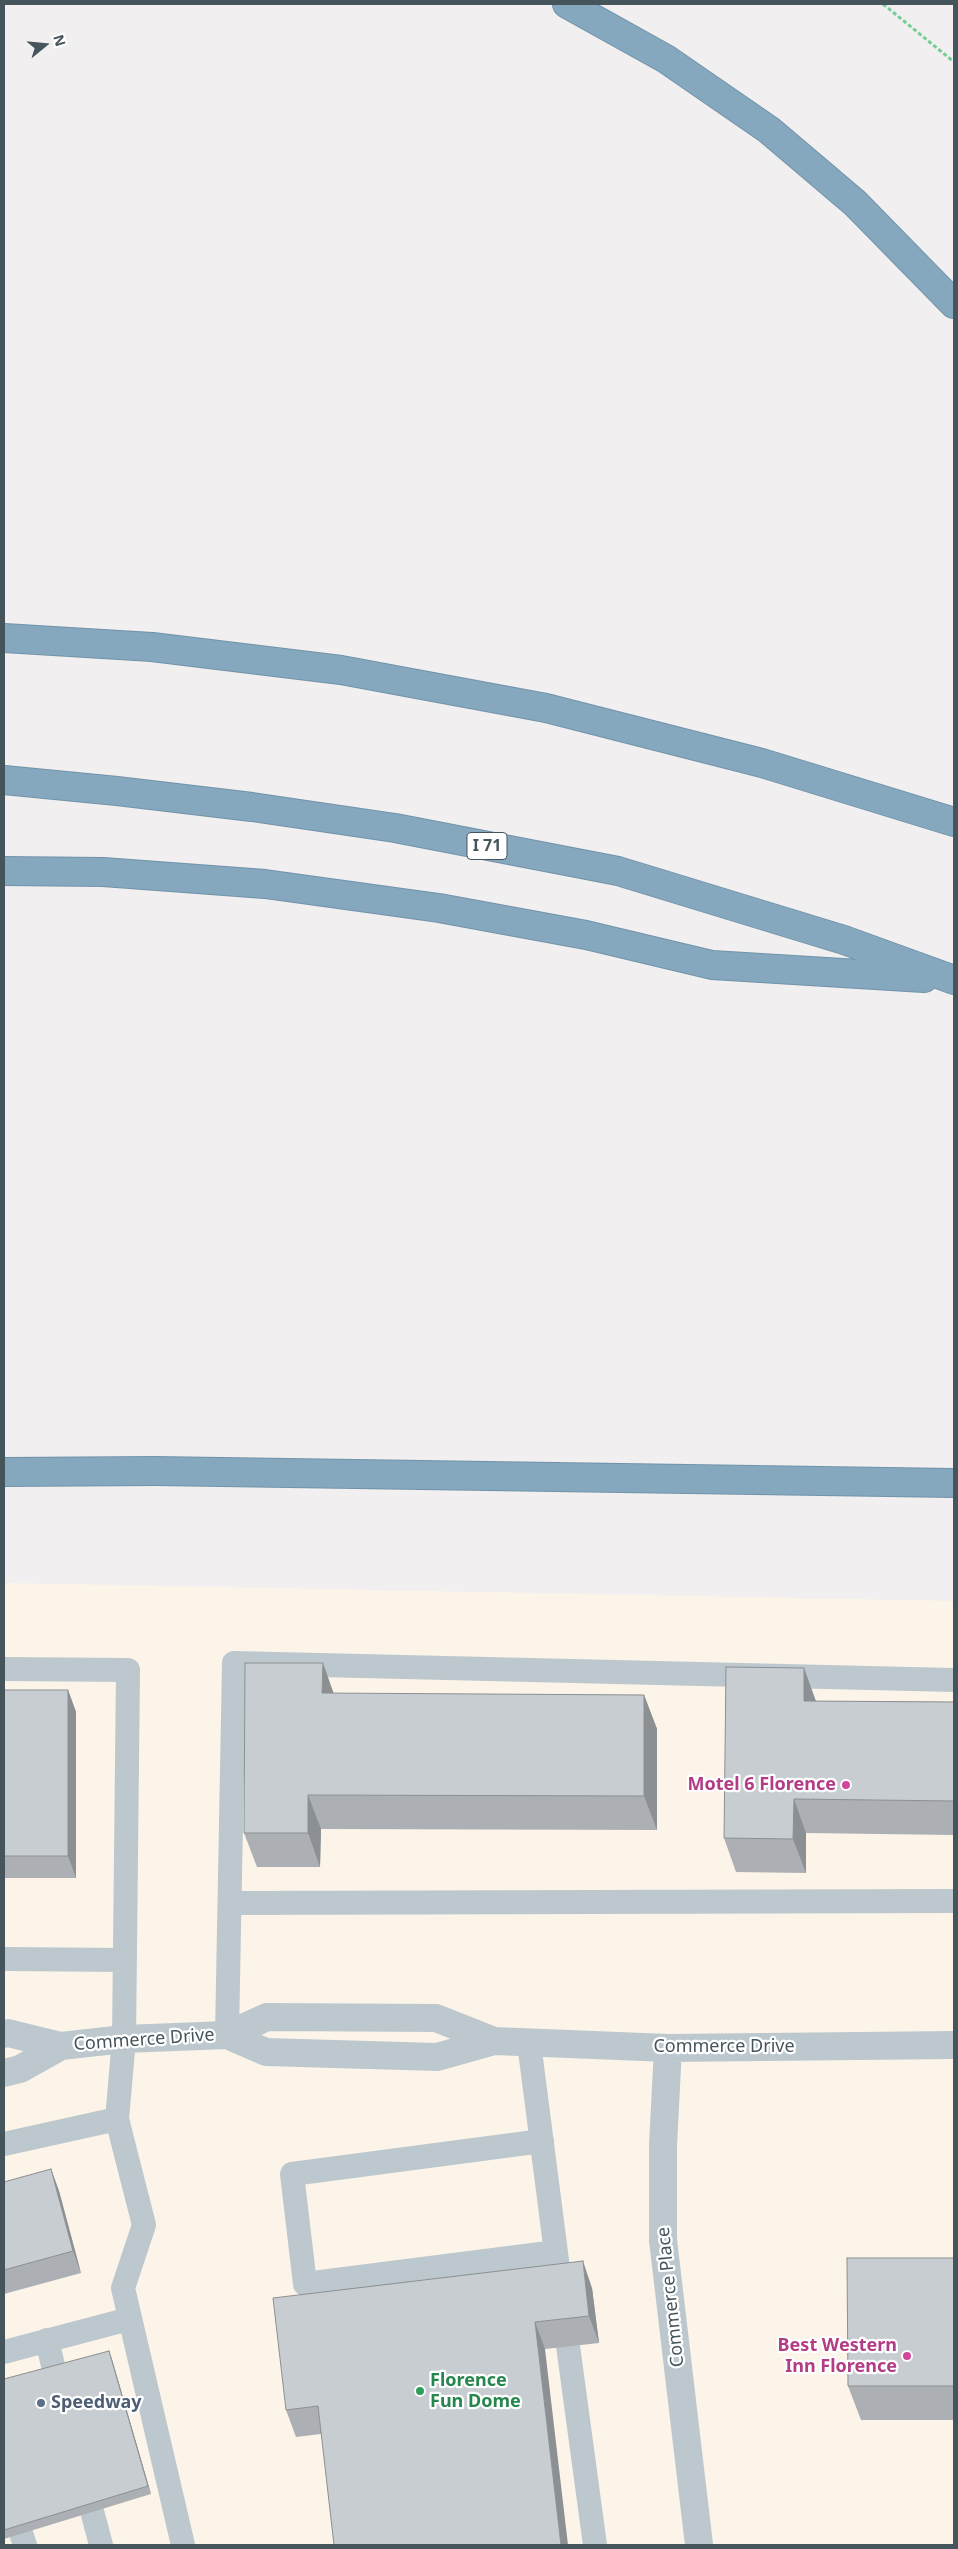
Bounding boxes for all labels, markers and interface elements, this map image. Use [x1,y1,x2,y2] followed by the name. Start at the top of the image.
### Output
[20,20,70,70] north arrow
[49,32,71,49] text: N
[467,832,507,859] road number: I 71
[688,1774,836,1796] place label: Motel 6 Florence
[840,1779,852,1791] marker: Motel 6 Florence
[73,2024,215,2056] street label: Commerce Drive
[653,2036,795,2058] street label: Commerce Drive
[653,2226,689,2368] street label: Commerce Place
[778,2335,897,2378] place label: Best Western Inn Florence
[901,2350,913,2362] marker: Best Western Inn Florence
[430,2370,521,2412] place label: Florence Fun Dome
[414,2385,426,2397] marker: Florence Fun Dome
[51,2392,142,2414] place label: Speedway
[35,2397,47,2409] marker: Speedway

